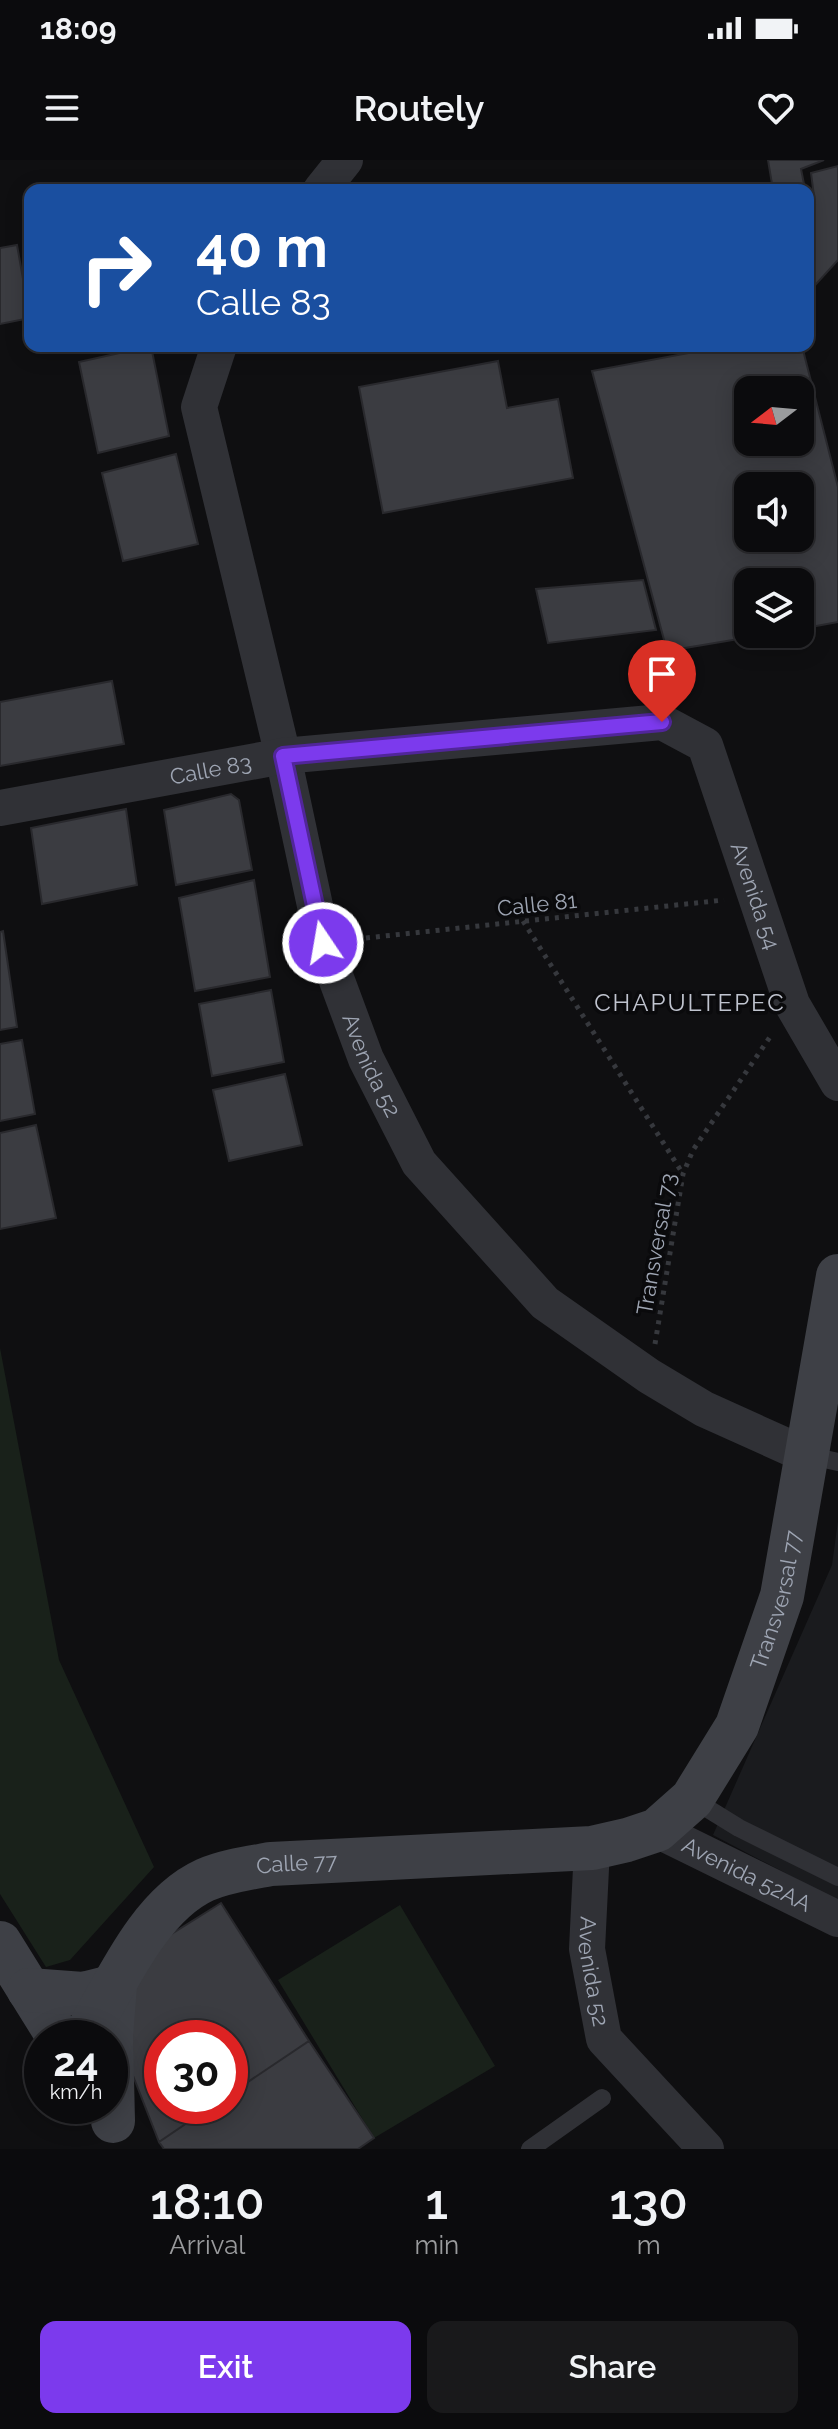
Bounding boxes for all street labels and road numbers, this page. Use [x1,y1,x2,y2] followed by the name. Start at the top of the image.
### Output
[168,749,253,790] street label: Calle 83
[726,839,786,953] street label: Avenida 54
[496,887,578,921] street label: Calle 81
[337,1010,406,1121] street label: Avenida 52
[631,1171,681,1317] street label: Transversal 73
[745,1528,806,1673] street label: Transversal 77
[678,1831,816,1917] street label: Avenida 52AA
[254,1848,338,1879] street label: Calle 77
[574,1916,614,2028] street label: Avenida 52

